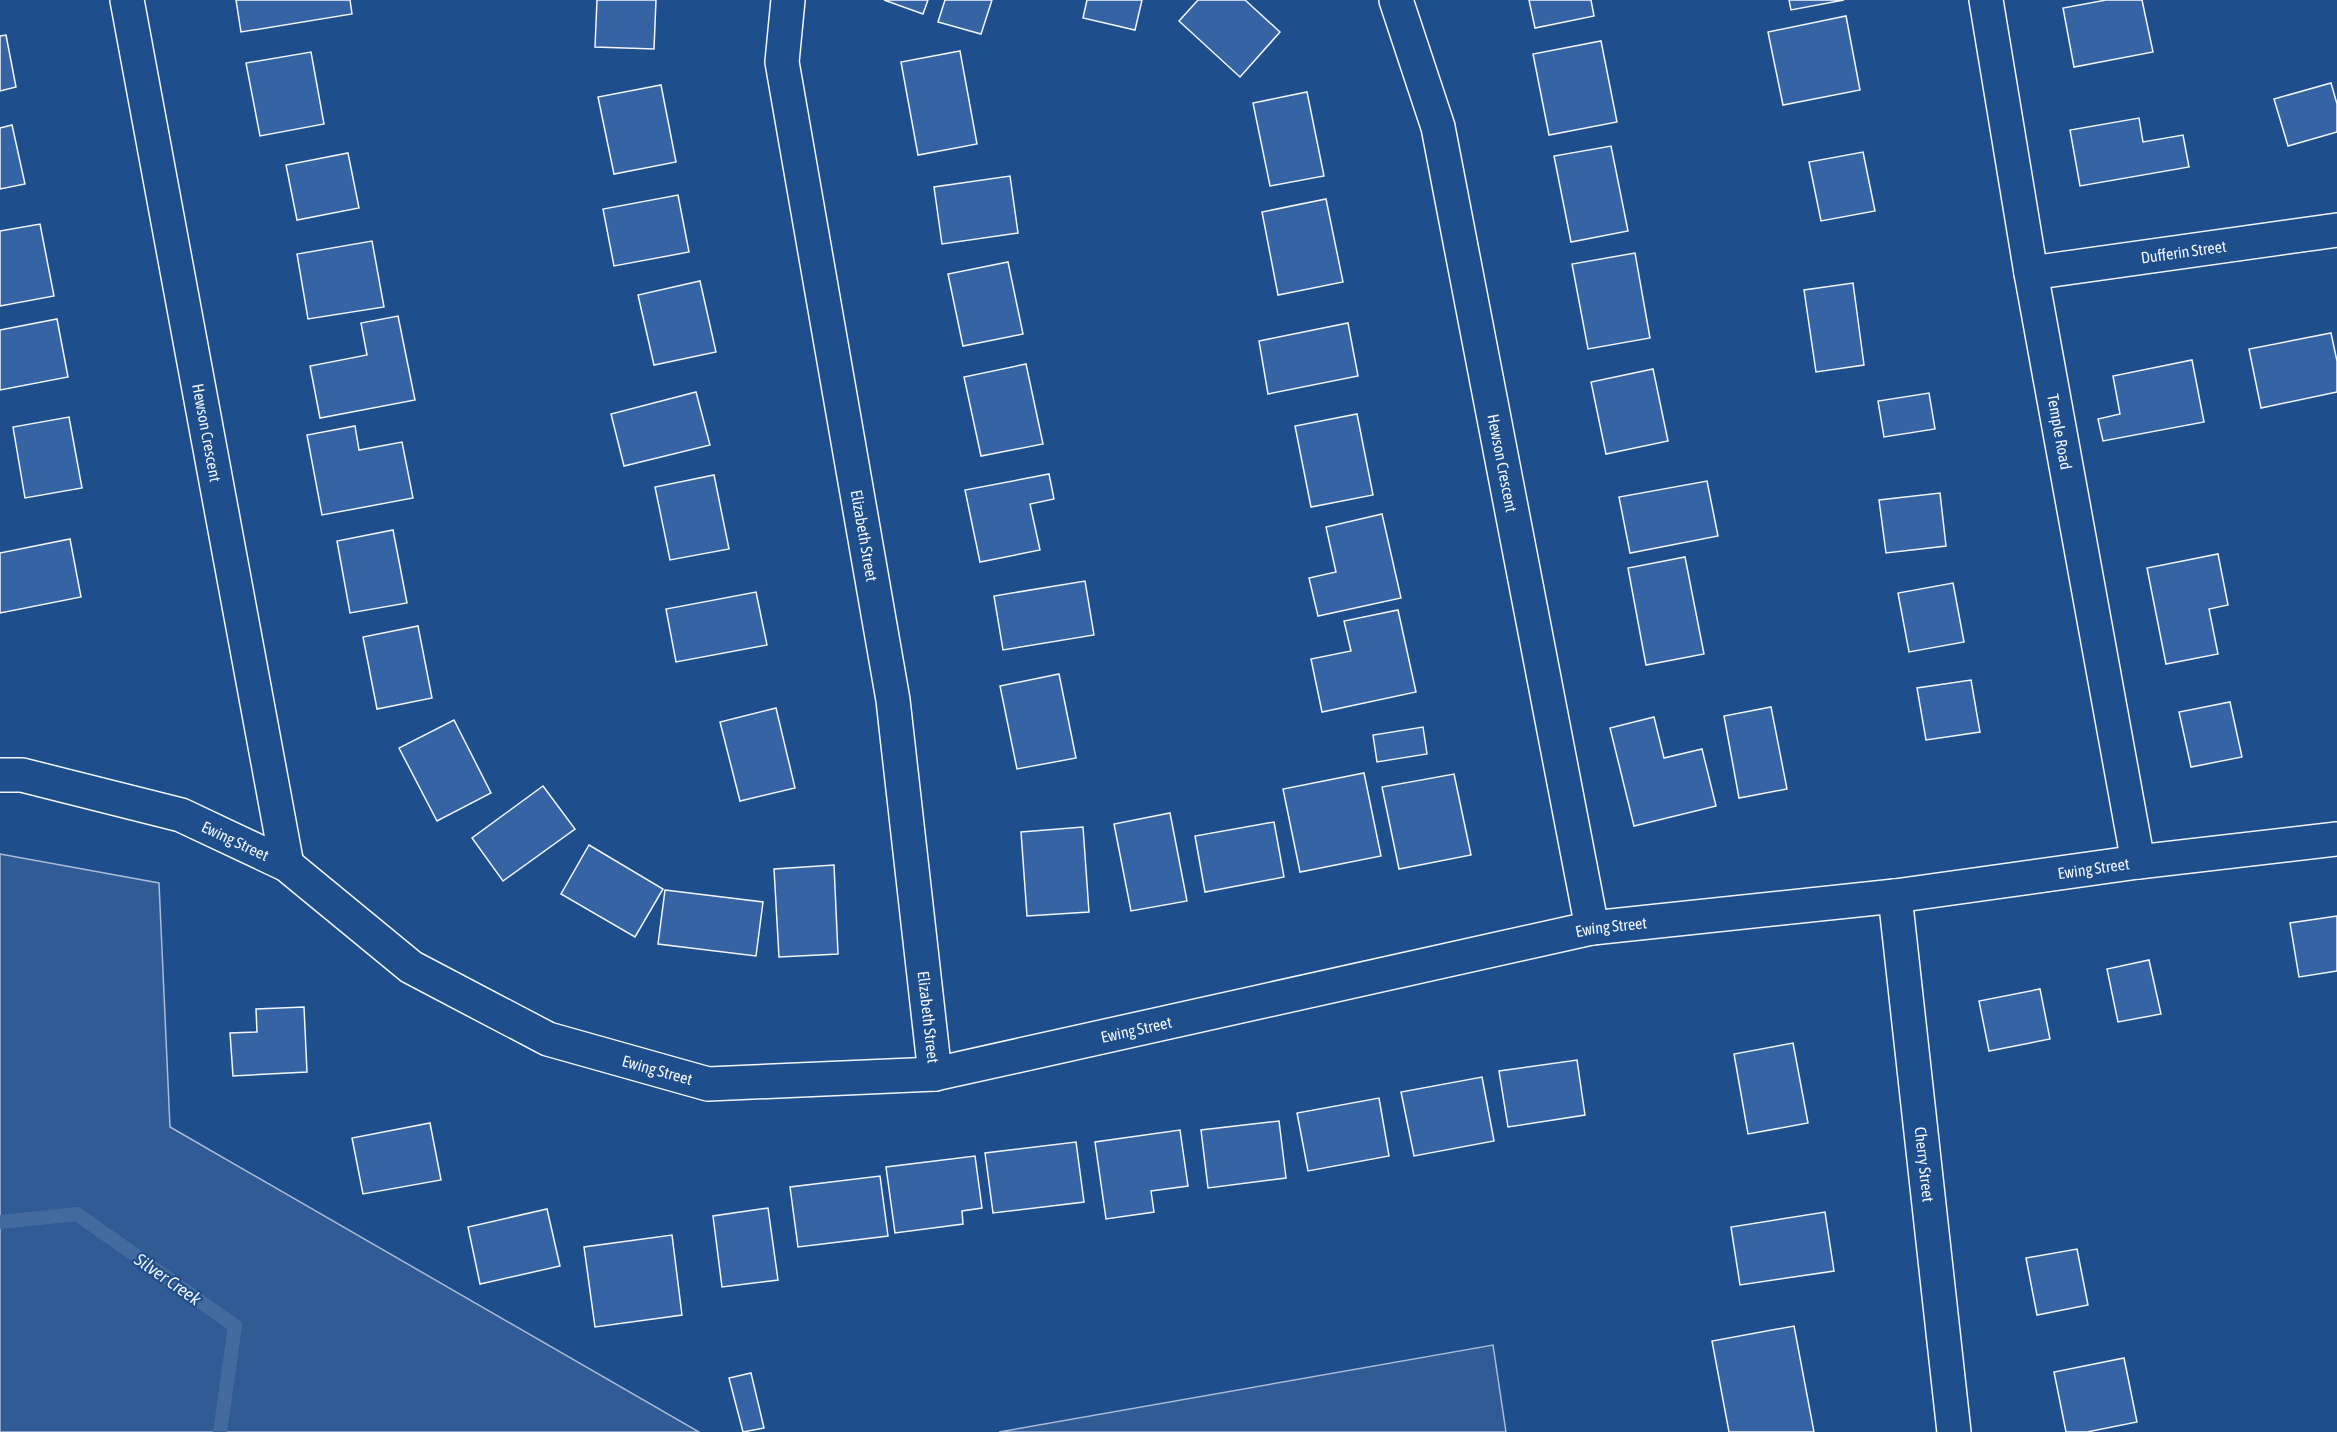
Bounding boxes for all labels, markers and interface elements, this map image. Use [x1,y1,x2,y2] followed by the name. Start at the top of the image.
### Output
[2140,237,2228,266] street label: Dufferin Street
[189,382,225,484] street label: Hewson Crescent
[2044,392,2076,471] street label: Temple Road
[1484,413,1521,514] street label: Hewson Crescent
[848,488,881,583] street label: Elizabeth Street
[199,817,272,864] street label: Ewing Street
[2057,854,2131,882] street label: Ewing Street
[1573,913,1648,940] street label: Ewing Street
[915,970,943,1065] street label: Elizabeth Street
[1099,1013,1174,1046] street label: Ewing Street
[620,1051,695,1088] street label: Ewing Street
[1911,1126,1938,1203] street label: Cherry Street
[130,1248,206,1310] water label: Silver Creek

